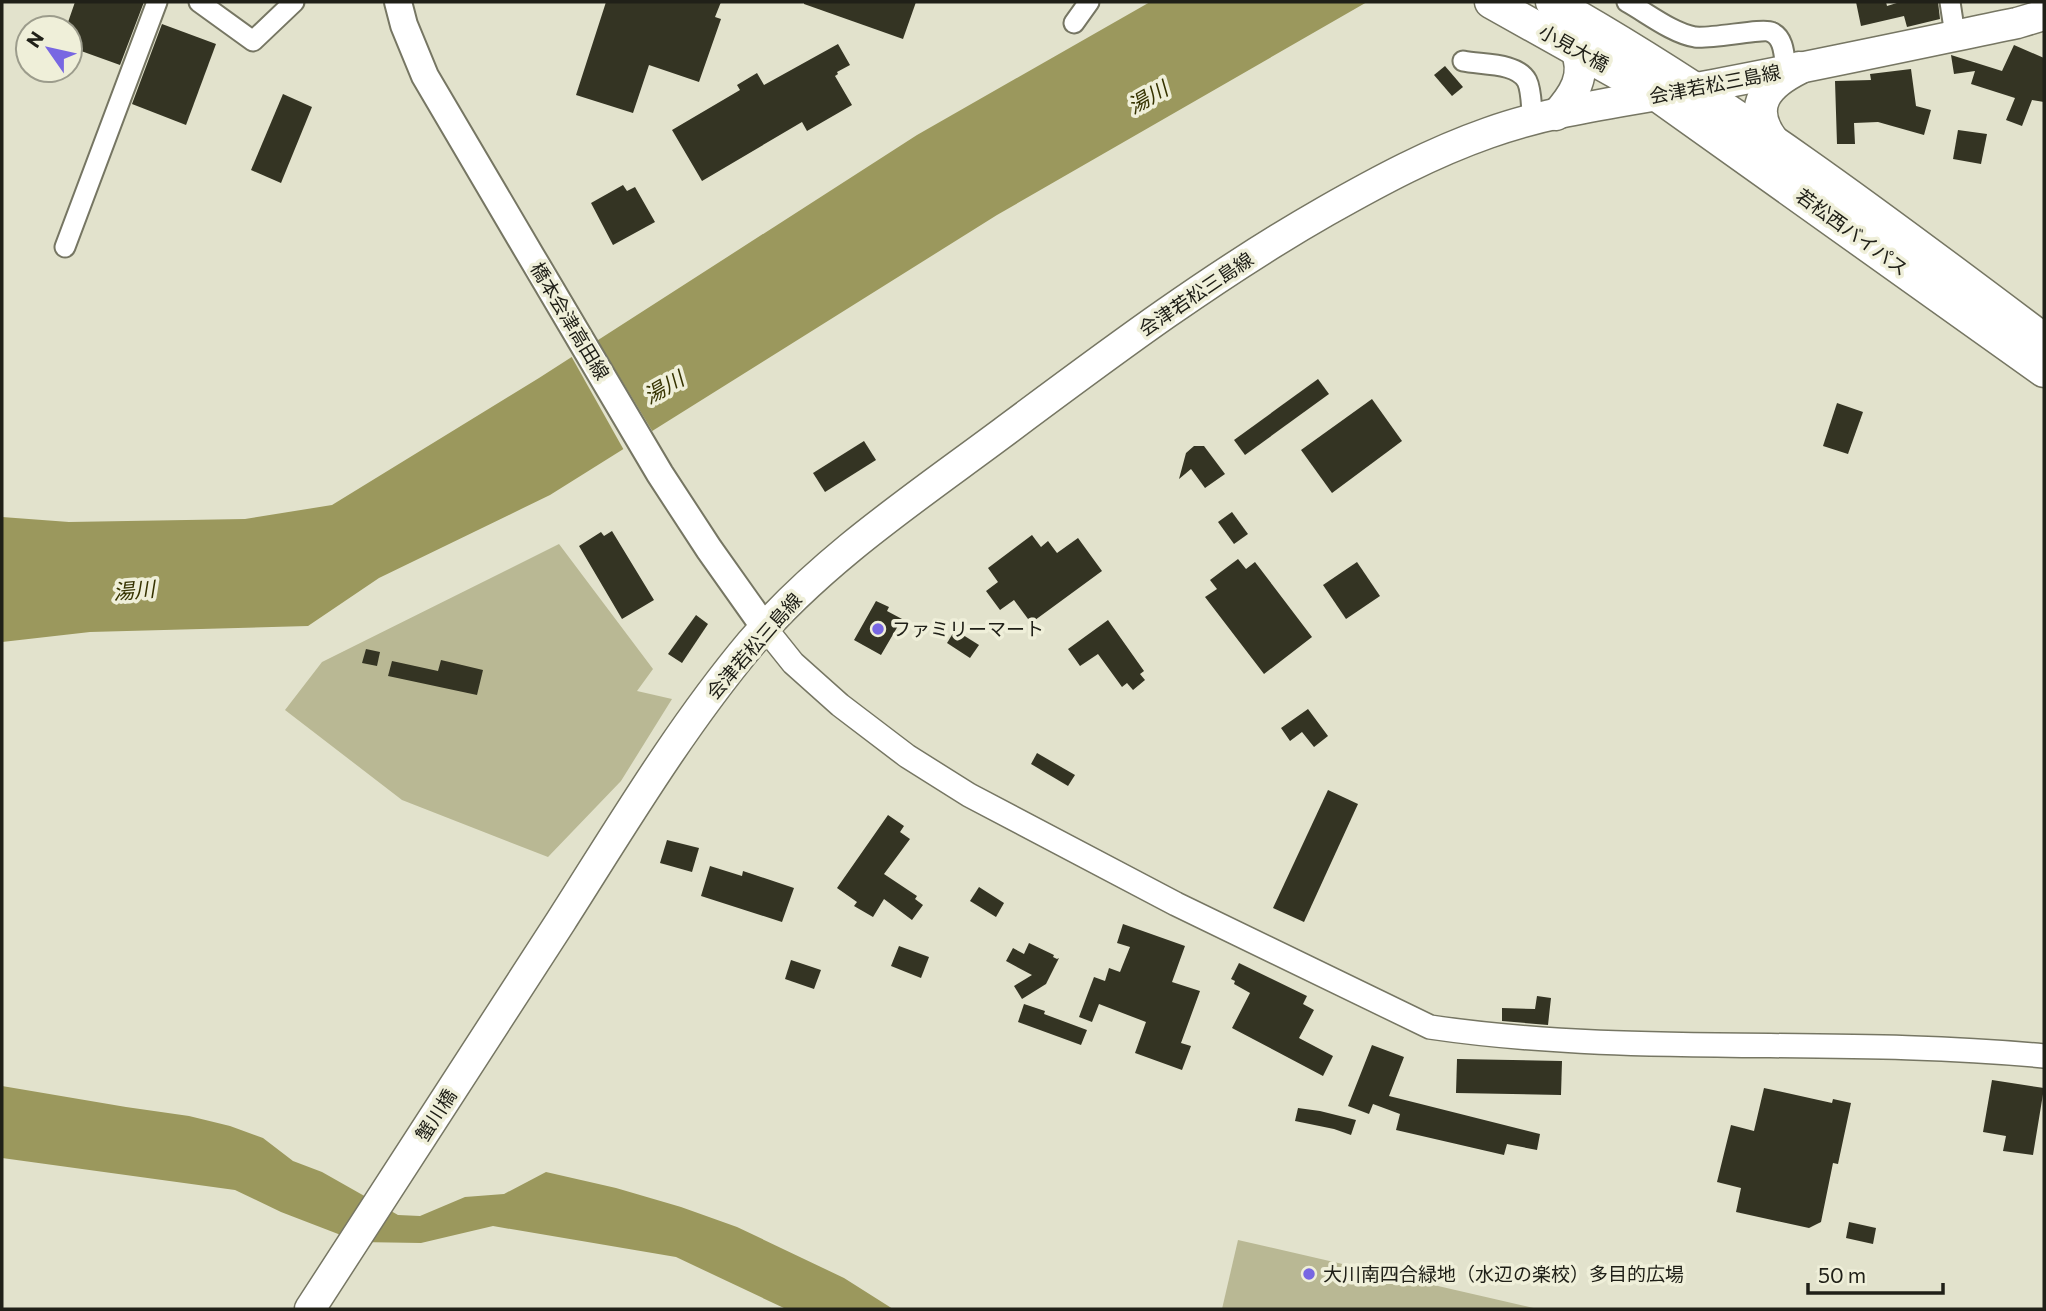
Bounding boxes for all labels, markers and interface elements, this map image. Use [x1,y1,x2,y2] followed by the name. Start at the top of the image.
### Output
[14,14,84,84] north arrow
[1535,19,1613,76] street label: 小見大橋
[21,27,48,52] text: N
[1647,60,1782,107] street label: 会津若松三島線
[1123,74,1173,118] water label: 湯川
[1792,183,1913,280] street label: 若松西バイパス
[1134,247,1257,340] street label: 会津若松三島線
[526,258,615,384] street label: 橋本会津高田線
[639,364,689,408] water label: 湯川
[112,575,158,604] water label: 湯川
[701,588,806,703] street label: 会津若松三島線
[892,617,1044,640] place label: ファミリーマート
[870,621,886,637] marker: ファミリーマート
[410,1085,461,1145] street label: 蟹川橋
[1808,1252,1943,1296] scale bar
[1323,1262,1684,1285] place label: 大川南四合緑地（水辺の楽校）多目的広場
[1818,1262,1866,1287] text: 50 m
[1301,1266,1317,1282] marker: 大川南四合緑地（水辺の楽校）多目的広場

